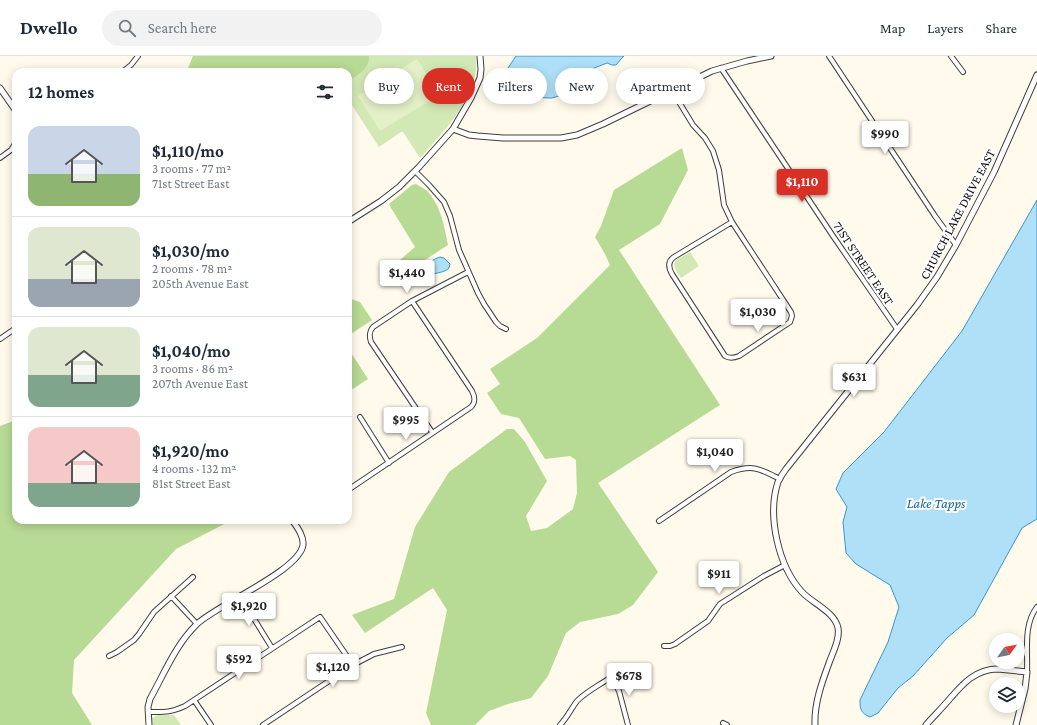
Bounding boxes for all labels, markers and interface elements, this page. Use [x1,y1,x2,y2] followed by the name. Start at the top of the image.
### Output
[102,10,382,46] search box
[20,17,78,38] text: Dwello
[116,17,138,39] icon: search
[148,20,217,36] text: Search here
[880,20,905,36] text: Map
[927,20,964,36] text: Layers
[986,20,1017,36] text: Share
[364,68,414,104] chip: Buy
[422,68,475,104] chip: Rent
[483,68,547,104] chip: Filters
[555,68,608,104] chip: New
[616,68,705,104] chip: Apartment
[314,81,336,103] icon: filters
[28,83,94,102] text: 12 homes
[861,121,909,155] pin: $990
[871,126,899,141] text: $990
[60,142,108,190] icon: home
[152,142,224,161] text: $1,110/mo
[917,147,998,282] street label: CHURCH LAKE DRIVE EAST
[152,161,231,176] text: 3 rooms · 77 m²
[769,169,835,203] pin: $1,110
[786,174,818,189] text: $1,110
[152,176,230,191] text: 71st Street East
[830,219,897,308] street label: 71ST STREET EAST
[152,242,229,261] text: $1,030/mo
[60,243,108,291] icon: home
[374,260,440,294] pin: $1,440
[152,261,232,276] text: 2 rooms · 78 m²
[389,265,425,280] text: $1,440
[152,276,249,291] text: 205th Avenue East
[725,299,791,333] pin: $1,030
[740,304,776,319] text: $1,030
[152,342,230,361] text: $1,040/mo
[60,343,108,391] icon: home
[152,361,233,376] text: 3 rooms · 86 m²
[830,364,878,398] pin: $631
[842,369,866,384] text: $631
[152,376,248,391] text: 207th Avenue East
[382,407,430,441] pin: $995
[393,412,419,427] text: $995
[682,439,748,473] pin: $1,040
[152,442,229,461] text: $1,920/mo
[60,443,108,491] icon: home
[696,444,734,459] text: $1,040
[152,461,236,476] text: 4 rooms · 132 m²
[152,476,231,491] text: 81st Street East
[907,495,966,511] water label: Lake Tapps
[695,561,743,595] pin: $911
[707,566,731,581] text: $911
[216,593,282,627] pin: $1,920
[231,598,267,613] text: $1,920
[989,633,1025,669] north arrow
[989,633,1025,713] map controls
[215,646,263,680] pin: $592
[226,651,252,666] text: $592
[300,654,366,688] pin: $1,120
[316,659,350,674] text: $1,120
[605,663,653,697] pin: $678
[616,668,642,683] text: $678
[989,677,1025,713] button: layers

